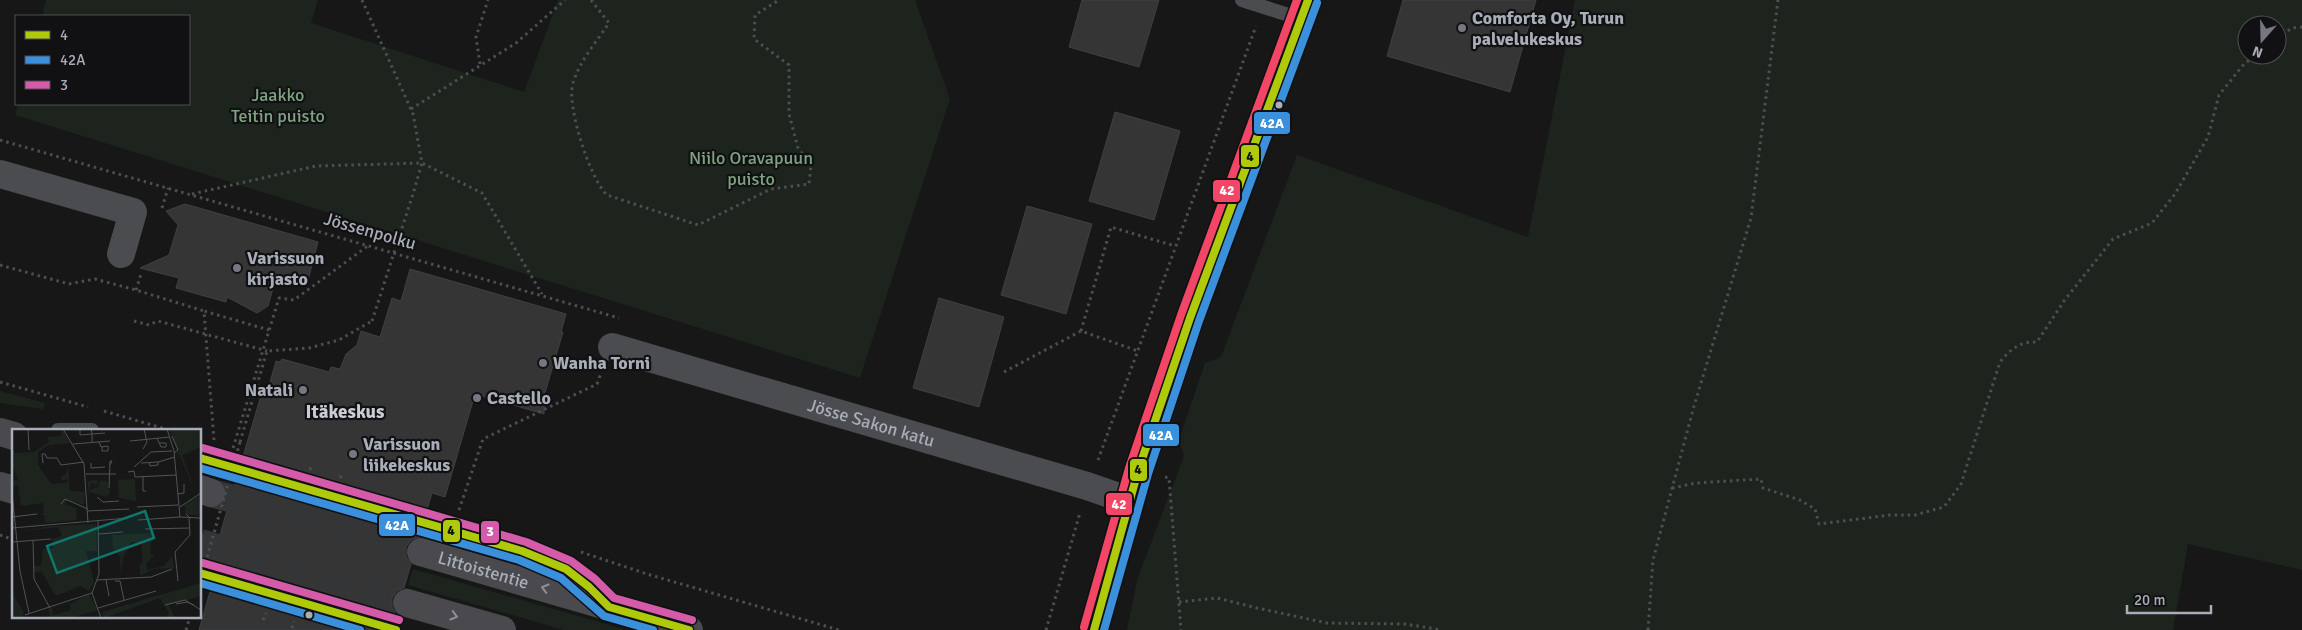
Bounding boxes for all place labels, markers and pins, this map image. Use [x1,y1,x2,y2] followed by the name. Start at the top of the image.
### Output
[1472,7,1624,50] place label: Comforta Oy, Turun palvelukeskus
[1456,22,1468,34] marker: Comforta Oy, Turun palvelukeskus
[1274,100,1284,110] unlabelled marker
[247,247,325,290] place label: Varissuon kirjasto
[231,262,243,274] marker: Varissuon kirjasto
[553,352,650,374] place label: Wanha Torni
[537,357,549,369] marker: Wanha Torni
[245,379,293,401] place label: Natali
[297,384,309,396] marker: Natali
[487,387,551,409] place label: Castello
[471,392,483,404] marker: Castello
[363,433,450,476] place label: Varissuon liikekeskus
[347,448,359,460] marker: Varissuon liikekeskus
[304,610,314,620] unlabelled marker

